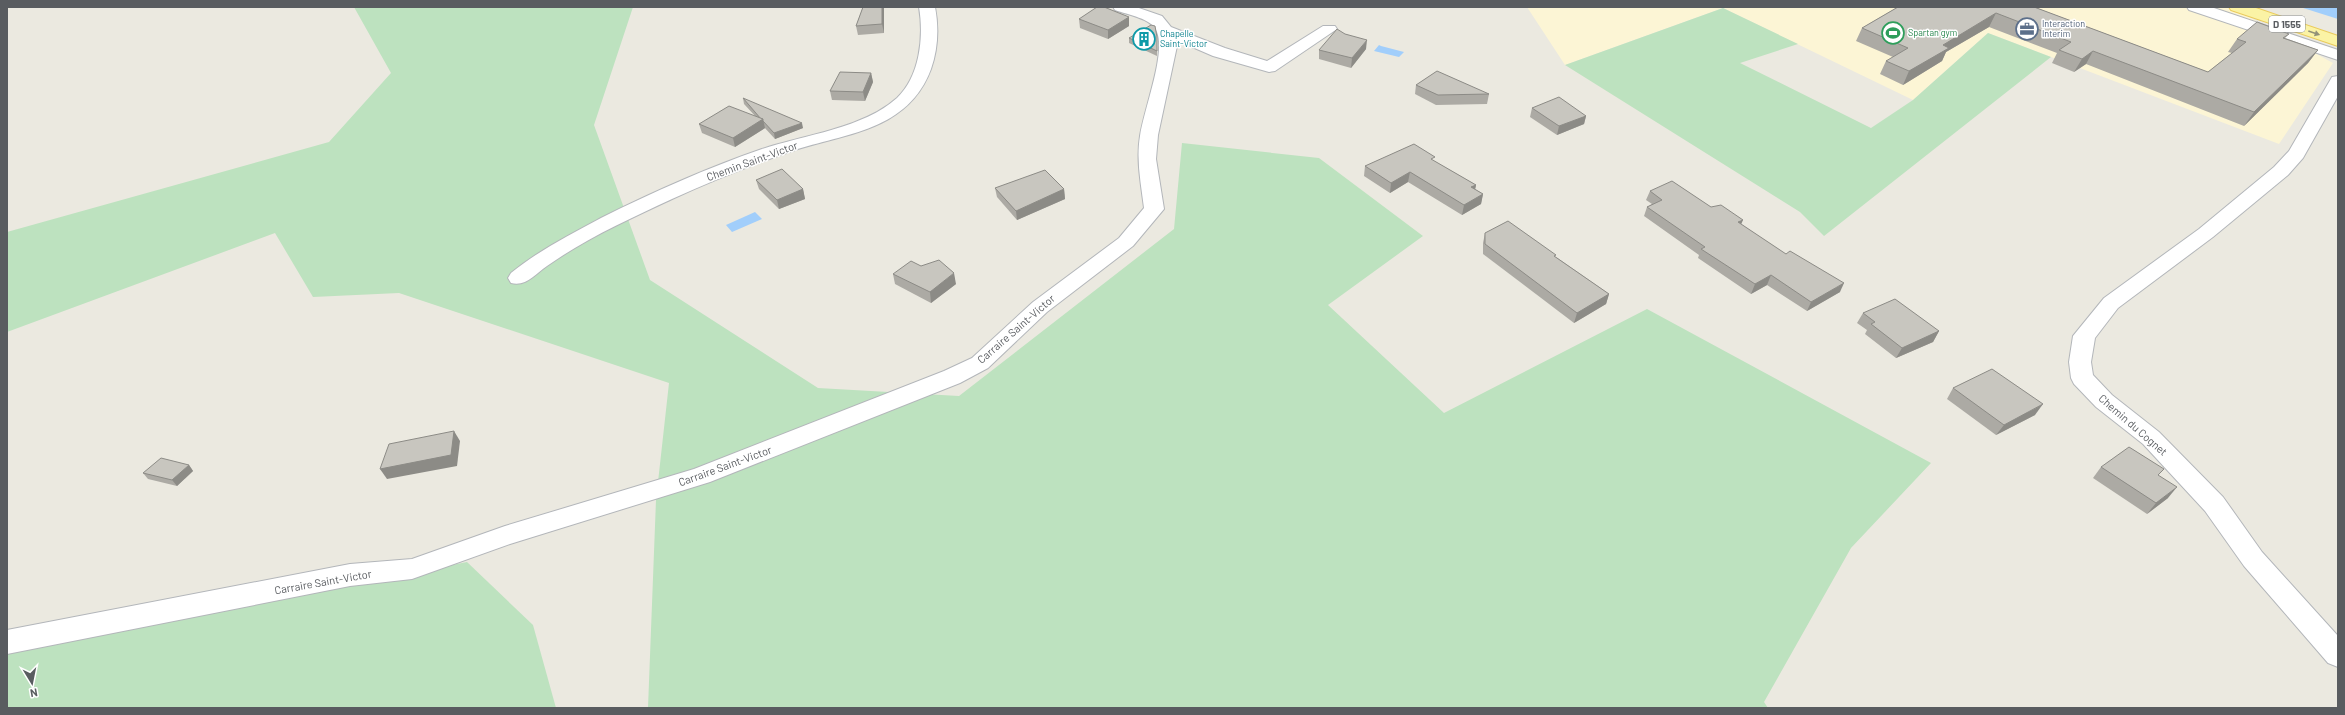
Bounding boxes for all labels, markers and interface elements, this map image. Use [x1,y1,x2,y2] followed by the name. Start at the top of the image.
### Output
[2014,16,2040,42] office icon: Interaction Interim
[2269,16,2305,32] road number: D 1555
[2042,18,2085,39] place label: Interaction Interim
[1880,20,1906,46] sports icon: Spartan gym
[1131,26,1157,52] building icon: Chapelle Saint-Victor
[1908,27,1957,38] place label: Spartan gym
[1160,28,1208,49] place label: Chapelle Saint-Victor
[2308,30,2320,36] one-way arrow
[704,138,799,183] street label: Chemin Saint-Victor
[974,291,1057,366] street label: Carraire Saint-Victor
[2096,391,2170,458] street label: Chemin du Cognet
[676,443,773,488] street label: Carraire Saint-Victor
[273,567,373,596] street label: Carraire Saint-Victor
[12,663,52,703] north arrow
[29,686,39,700] text: N

